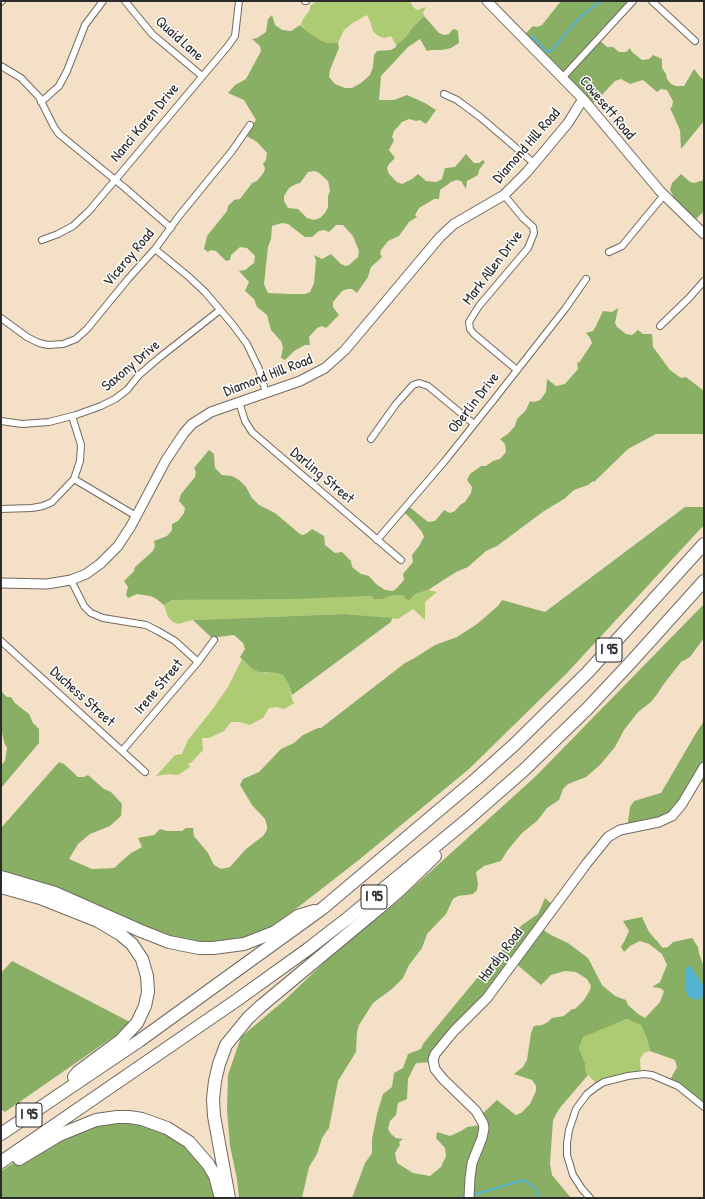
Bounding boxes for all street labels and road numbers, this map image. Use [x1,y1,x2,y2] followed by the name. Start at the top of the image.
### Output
[151,13,207,65] street label: Quaid Lane
[575,73,639,143] street label: Cowesett Road
[107,80,183,166] street label: Nanci Karen Drive
[490,105,564,187] street label: Diamond Hill Road
[100,225,158,291] street label: Viceroy Road
[459,227,527,309] street label: Mark Allen Drive
[98,337,164,395] street label: Saxony Drive
[221,351,315,401] street label: Diamond Hill Road
[445,369,503,437] street label: Oberlin Drive
[286,444,358,508] street label: Darling Street
[596,638,622,662] road number: I 95
[131,656,187,718] street label: Irene Street
[46,663,118,731] street label: Duchess Street
[361,885,387,909] road number: I 95
[475,925,527,985] street label: Hardig Road
[16,1103,42,1127] road number: I 95

